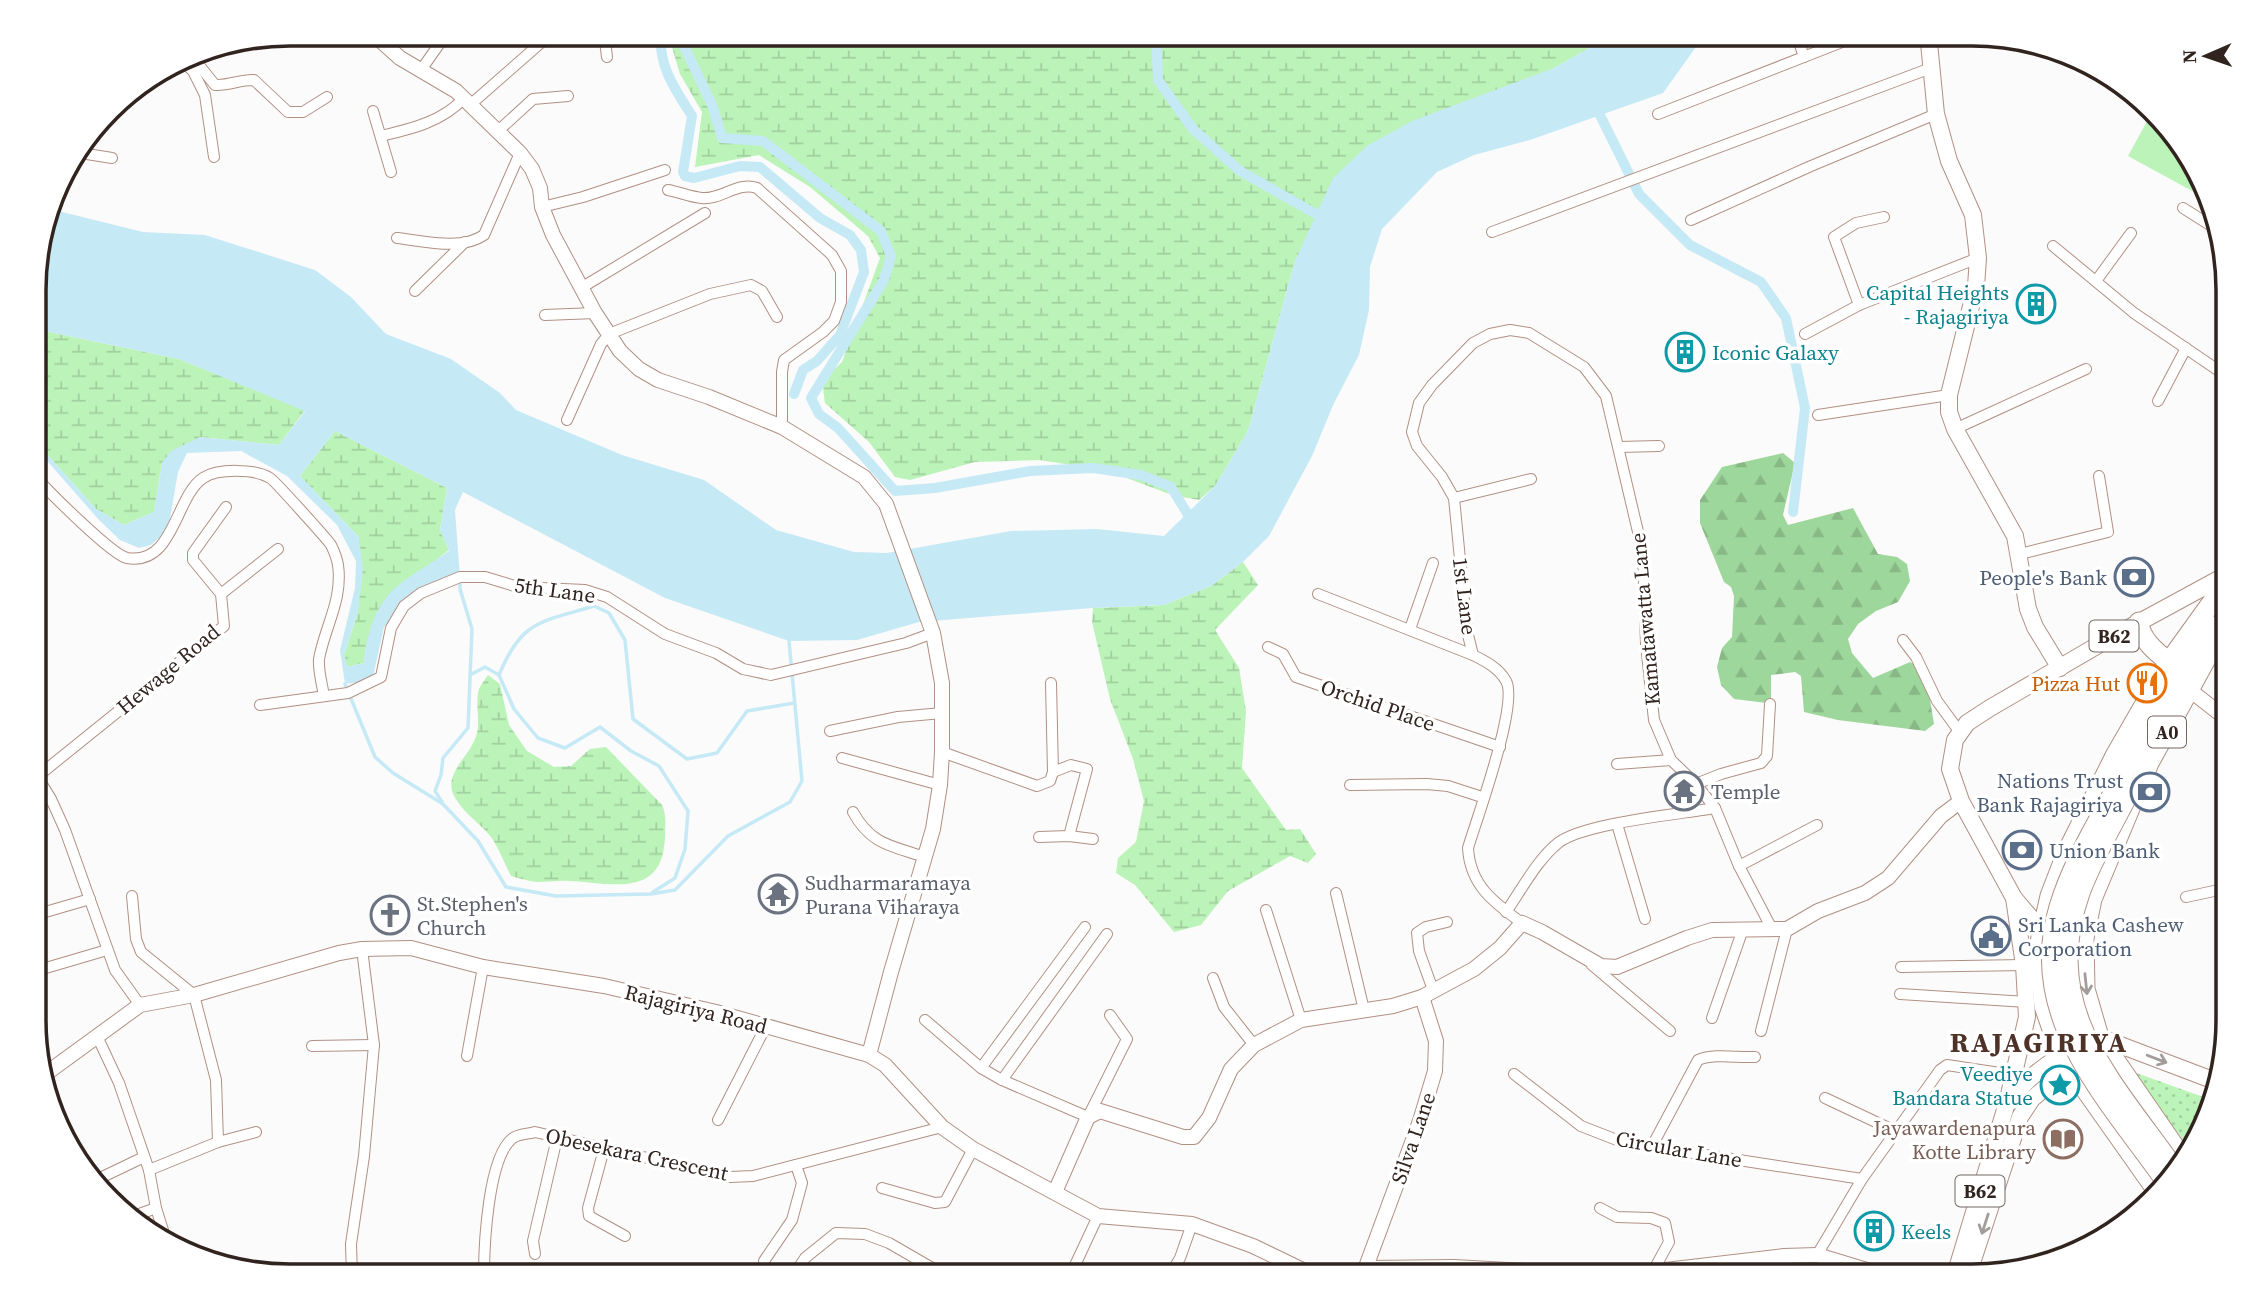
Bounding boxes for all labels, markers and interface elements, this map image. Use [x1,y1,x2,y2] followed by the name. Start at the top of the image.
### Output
[2171,21,2241,91] north arrow
[2176,49,2202,64] text: N
[1866,278,2009,331] place label: Capital Heights - Rajagiriya
[2015,283,2057,325] building icon: Capital Heights - Rajagiriya
[1664,331,1706,373] building icon: Iconic Galaxy
[1712,338,1839,367] place label: Iconic Galaxy
[1623,531,1667,707] street label: Kamatawatta Lane
[1446,556,1484,636] street label: 1st Lane
[2113,556,2155,598] bank icon: People's Bank
[1979,563,2108,592] place label: People's Bank
[513,570,597,610] street label: 5th Lane
[110,617,226,721] street label: Hewage Road
[2090,621,2138,652] road number: B62
[2126,662,2168,704] restaurant icon: Pizza Hut
[2031,669,2120,698] place label: Pizza Hut
[1317,672,1439,738] street label: Orchid Place
[2148,716,2186,748] road number: A0
[1976,766,2123,819] place label: Nations Trust Bank Rajagiriya
[1663,770,1705,812] temple icon: Temple
[2129,771,2171,813] bank icon: Nations Trust Bank Rajagiriya
[1711,777,1781,806] place label: Temple
[2001,829,2043,871] bank icon: Union Bank
[2049,836,2160,865] place label: Union Bank
[805,868,971,921] place label: Sudharmaramaya Purana Viharaya
[757,873,799,915] temple icon: Sudharmaramaya Purana Viharaya
[417,889,528,942] place label: St.Stephen's Church
[369,894,411,936] church icon: St.Stephen's Church
[2018,910,2184,963] place label: Sri Lanka Cashew Corporation
[1970,915,2012,957] public building icon: Sri Lanka Cashew Corporation
[2079,972,2092,995] one-way arrow
[622,977,771,1041] street label: Rajagiriya Road
[1950,1023,2128,1061] district label: RAJAGIRIYA
[2145,1054,2167,1067] one-way arrow
[1892,1059,2033,1112] place label: Veediye Bandara Statue
[2039,1064,2081,1106] place icon: Veediye Bandara Statue
[1384,1088,1442,1188] street label: Silva Lane
[1872,1113,2036,1166] place label: Jayawardenapura Kotte Library
[2042,1118,2084,1160] library icon: Jayawardenapura Kotte Library
[543,1121,731,1188] street label: Obesekara Crescent
[1614,1124,1744,1174] street label: Circular Lane
[1955,1176,2004,1206] road number: B62
[1853,1210,1895,1252] building icon: Keels
[1977,1213,1990,1235] one-way arrow
[1901,1217,1951,1246] place label: Keels

